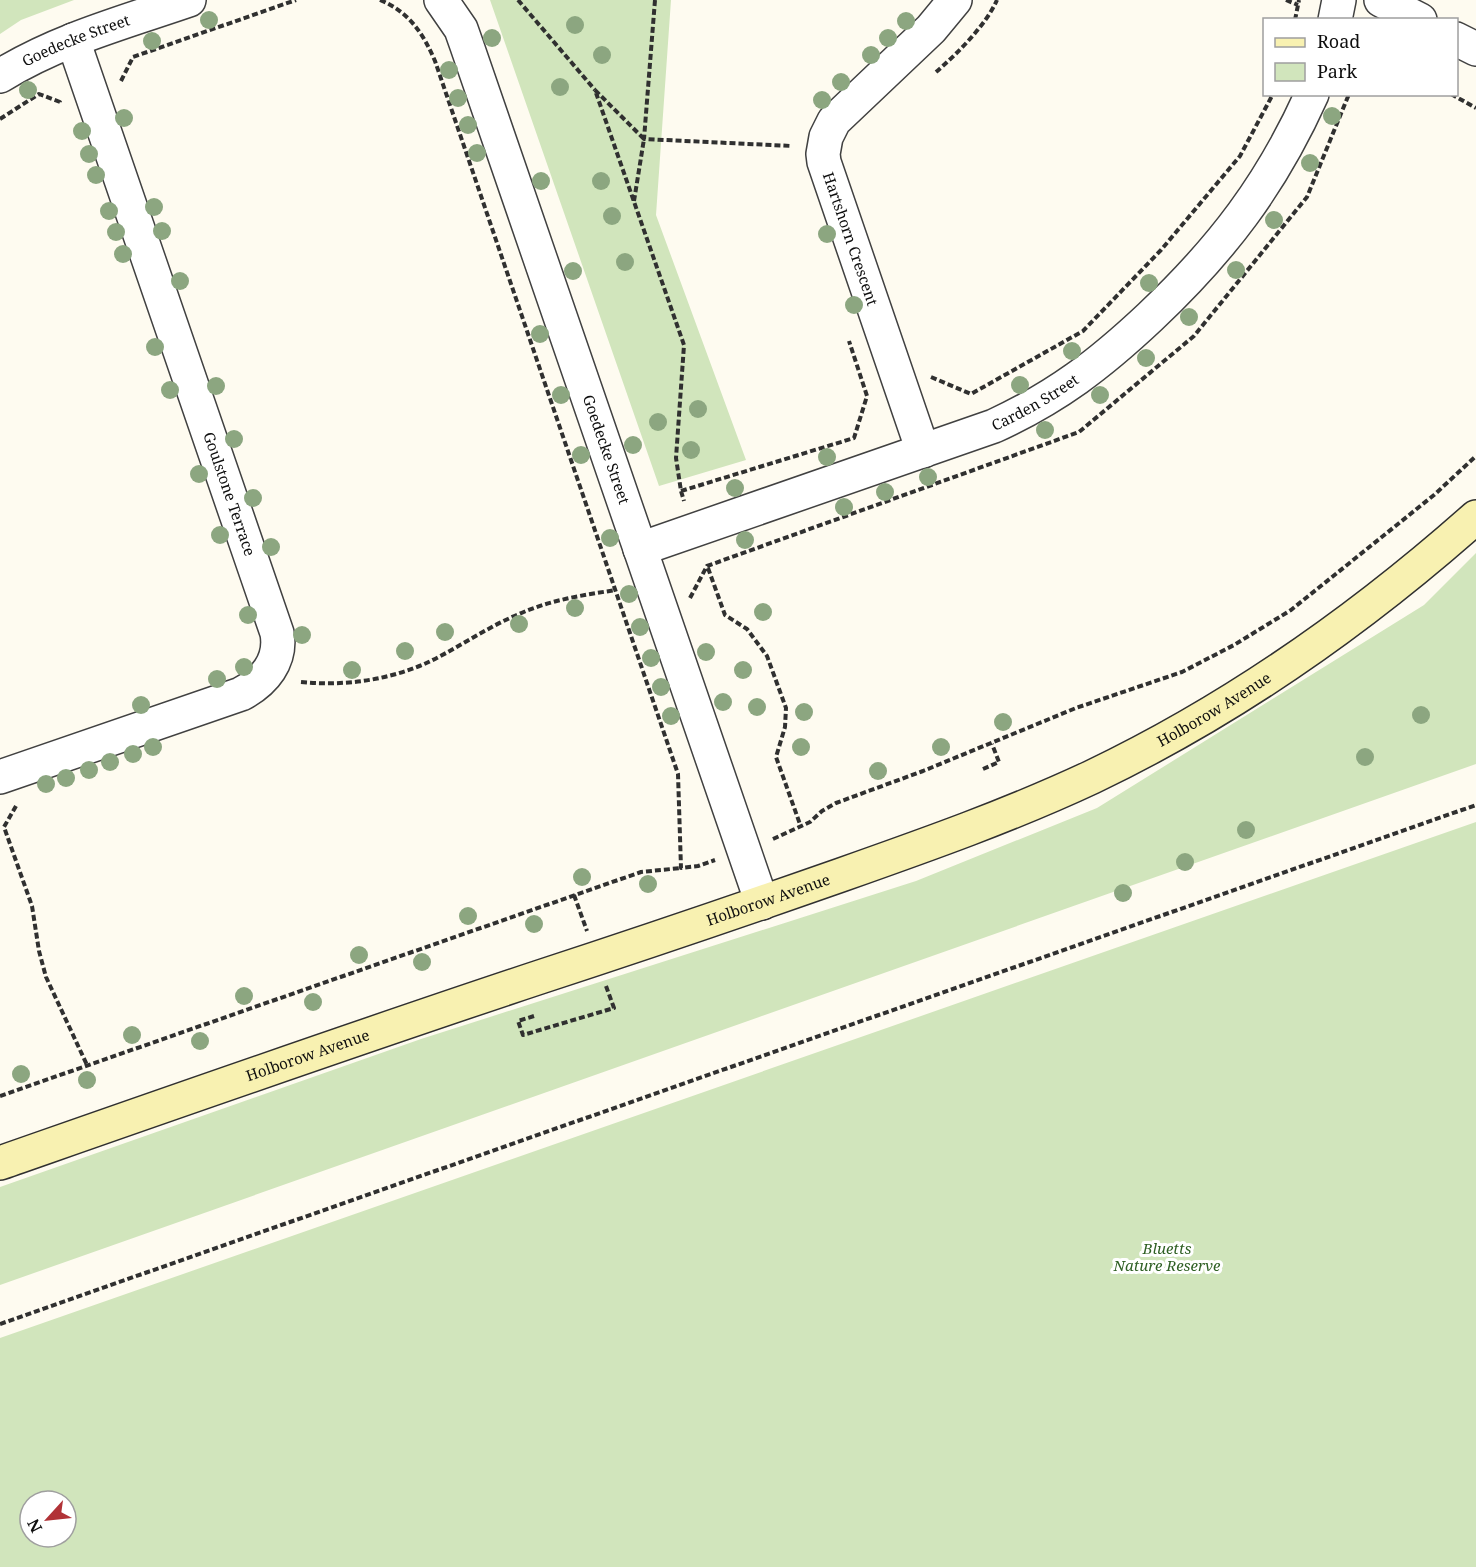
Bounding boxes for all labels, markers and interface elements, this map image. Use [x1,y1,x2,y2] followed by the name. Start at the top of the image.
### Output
[18,9,132,71] street label: Goedecke Street
[1263,18,1458,96] legend
[1317,29,1360,53] text: Road
[1317,59,1357,83] text: Park
[819,169,883,308] street label: Hartshorn Crescent
[988,369,1082,435] street label: Carden Street
[579,392,635,506] street label: Goedecke Street
[199,429,261,558] street label: Goulstone Terrace
[1153,667,1274,751] street label: Holborow Avenue
[704,869,832,930] street label: Holborow Avenue
[243,1024,372,1085] street label: Holborow Avenue
[1113,1238,1221,1275] park label: Bluetts Nature Reserve
[18,1489,78,1549] north arrow
[22,1515,47,1536] text: N

